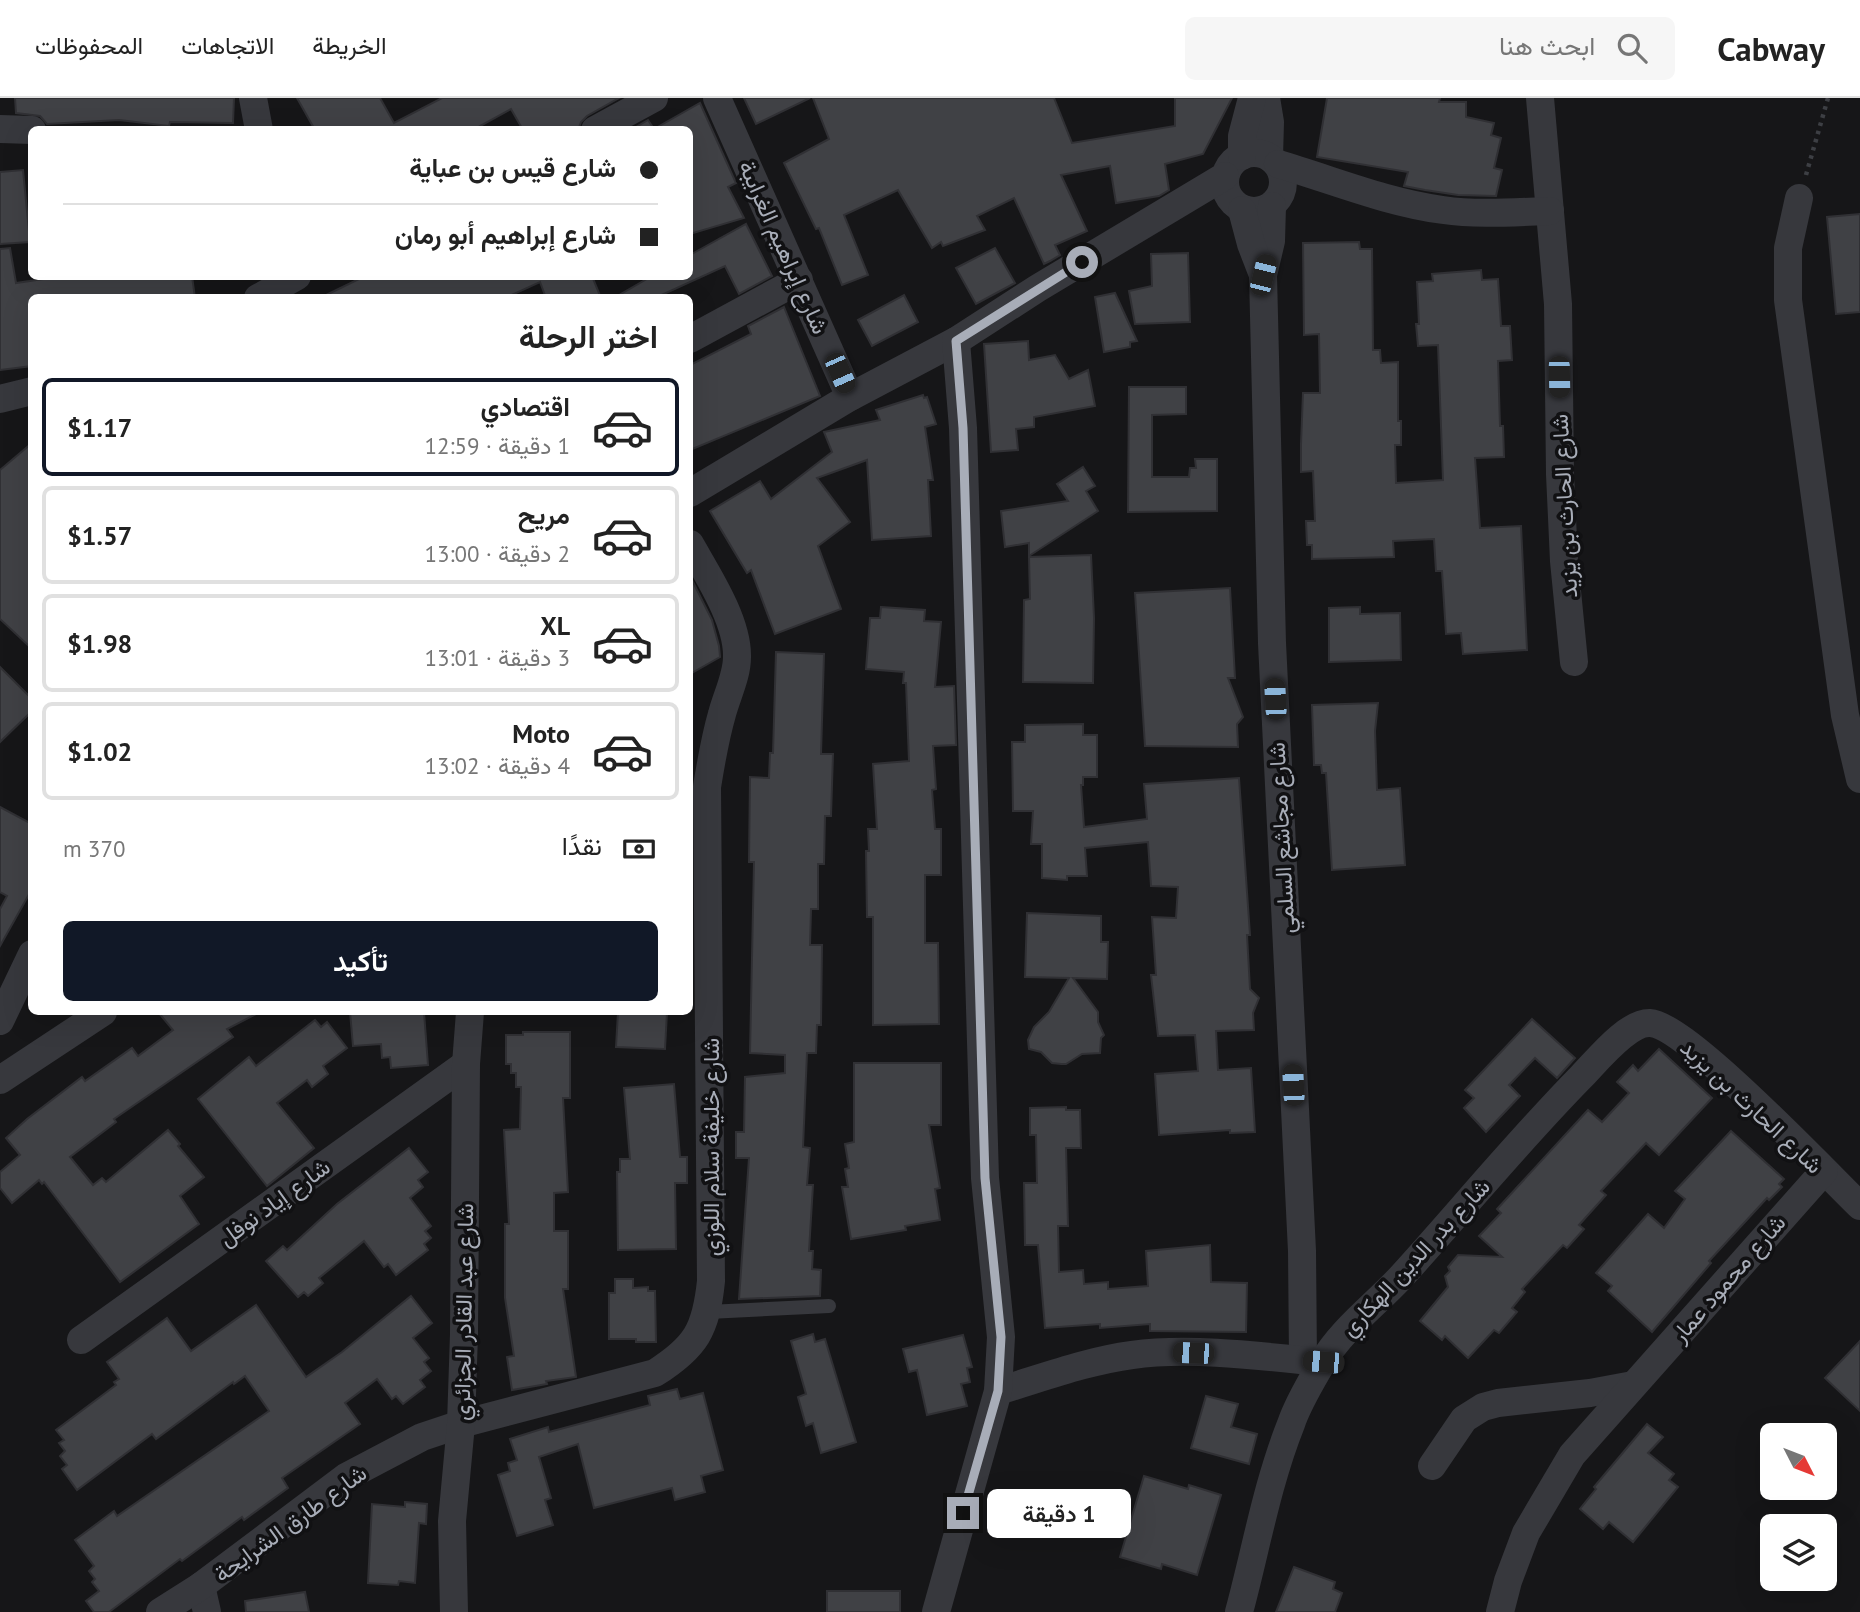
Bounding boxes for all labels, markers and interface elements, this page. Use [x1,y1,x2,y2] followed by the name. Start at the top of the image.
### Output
[1185,17,1675,80] search box
[1717,27,1825,70] text: Cabway
[1499,29,1595,62] text: ابحث هنا
[1613,29,1651,67] icon: search
[35,30,143,61] text: المحفوظات
[181,30,274,61] text: الاتجاهات
[312,30,387,61] text: الخريطة
[409,151,616,184] text: شارع قيس بن عباية
[731,156,835,339] street label: شارع إبراهيم الغرايبة
[395,218,616,251] text: شارع إبراهيم أبو رمان
[1066,246,1098,278] route start
[1248,252,1279,298] car
[519,315,658,357] text: اختر الرحلة
[822,350,859,396] car
[1549,356,1570,398] car
[481,390,570,423] text: اقتصادي
[591,396,654,459] icon: car
[67,411,132,444] text: $1.17
[1545,413,1585,599] street label: شارع الحارث بن يزيد
[424,431,570,460] text: 1 دقيقة · 12:59
[518,498,570,531] text: مريح
[591,504,654,567] icon: car
[67,519,132,552] text: $1.57
[424,539,570,568] text: 2 دقيقة · 13:00
[540,609,570,642] text: XL
[591,612,654,675] icon: car
[67,627,132,660] text: $1.98
[424,643,570,672] text: 3 دقيقة · 13:01
[1264,677,1287,721] car
[512,717,570,750] text: Moto
[591,720,654,783] icon: car
[67,735,132,768] text: $1.02
[1262,741,1305,934] street label: شارع مجاشع السلمي
[424,751,570,780] text: 4 دقيقة · 13:02
[562,829,602,862] text: نقدًا
[620,830,658,868] icon: cash
[63,834,125,863] text: 370 m
[63,921,658,1001] button: تأكيد
[1673,1033,1829,1181] street label: شارع الحارث بن يزيد
[696,1038,730,1256] street label: شارع خليفة سلام اللوزي
[1282,1063,1305,1107] car
[213,1152,337,1254] street label: شارع إياد نوفل
[1334,1172,1499,1345] street label: شارع بدر الدين الهكاري
[447,1203,484,1421] street label: شارع عبد القادر الجزائري
[1664,1208,1793,1350] street label: شارع محمود عمار
[1172,1342,1215,1364] car
[1302,1350,1345,1374] car
[1760,1423,1838,1500] north arrow
[1760,1423,1837,1591] map controls
[208,1458,373,1590] street label: شارع طارق الشرايحة
[988,1488,1131,1538] callout: 1 دقيقة
[947,1497,979,1529] route end
[1023,1499,1095,1528] text: 1 دقيقة
[1760,1514,1837,1591] button: layers

